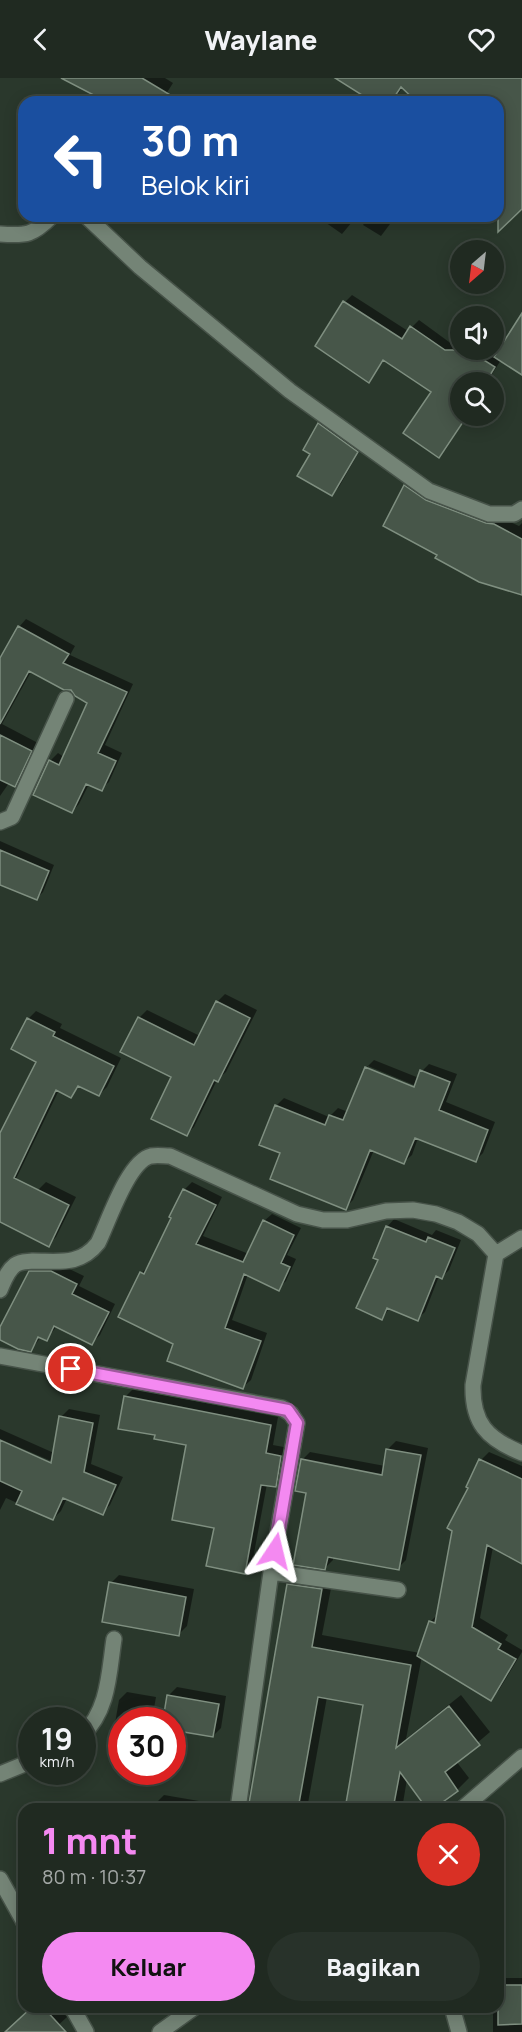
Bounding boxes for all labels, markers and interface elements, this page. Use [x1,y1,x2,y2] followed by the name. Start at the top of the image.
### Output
[205,21,317,58] text: Waylane
[24,23,57,56] icon: back
[465,23,498,56] icon: heart
[141,111,239,169] text: 30 m
[42,120,120,198] icon: left
[141,166,250,203] text: Belok kiri
[450,240,504,294] north arrow
[450,240,504,426] map controls
[450,306,504,360] button: sound
[450,372,504,426] button: search
[45,1343,96,1394] pin
[54,1352,87,1385] icon: arrive
[243,1519,307,1583] position arrow
[108,1707,186,1785] speed limit sign: 30
[41,1718,73,1759] text: 19
[40,1751,74,1772] text: km/h
[42,1816,137,1865] text: 1 mnt
[417,1823,480,1886] button: close
[42,1863,146,1890] text: 80 m · 10:37
[42,1932,255,2001] button: Keluar
[267,1932,480,2001] button: Bagikan

